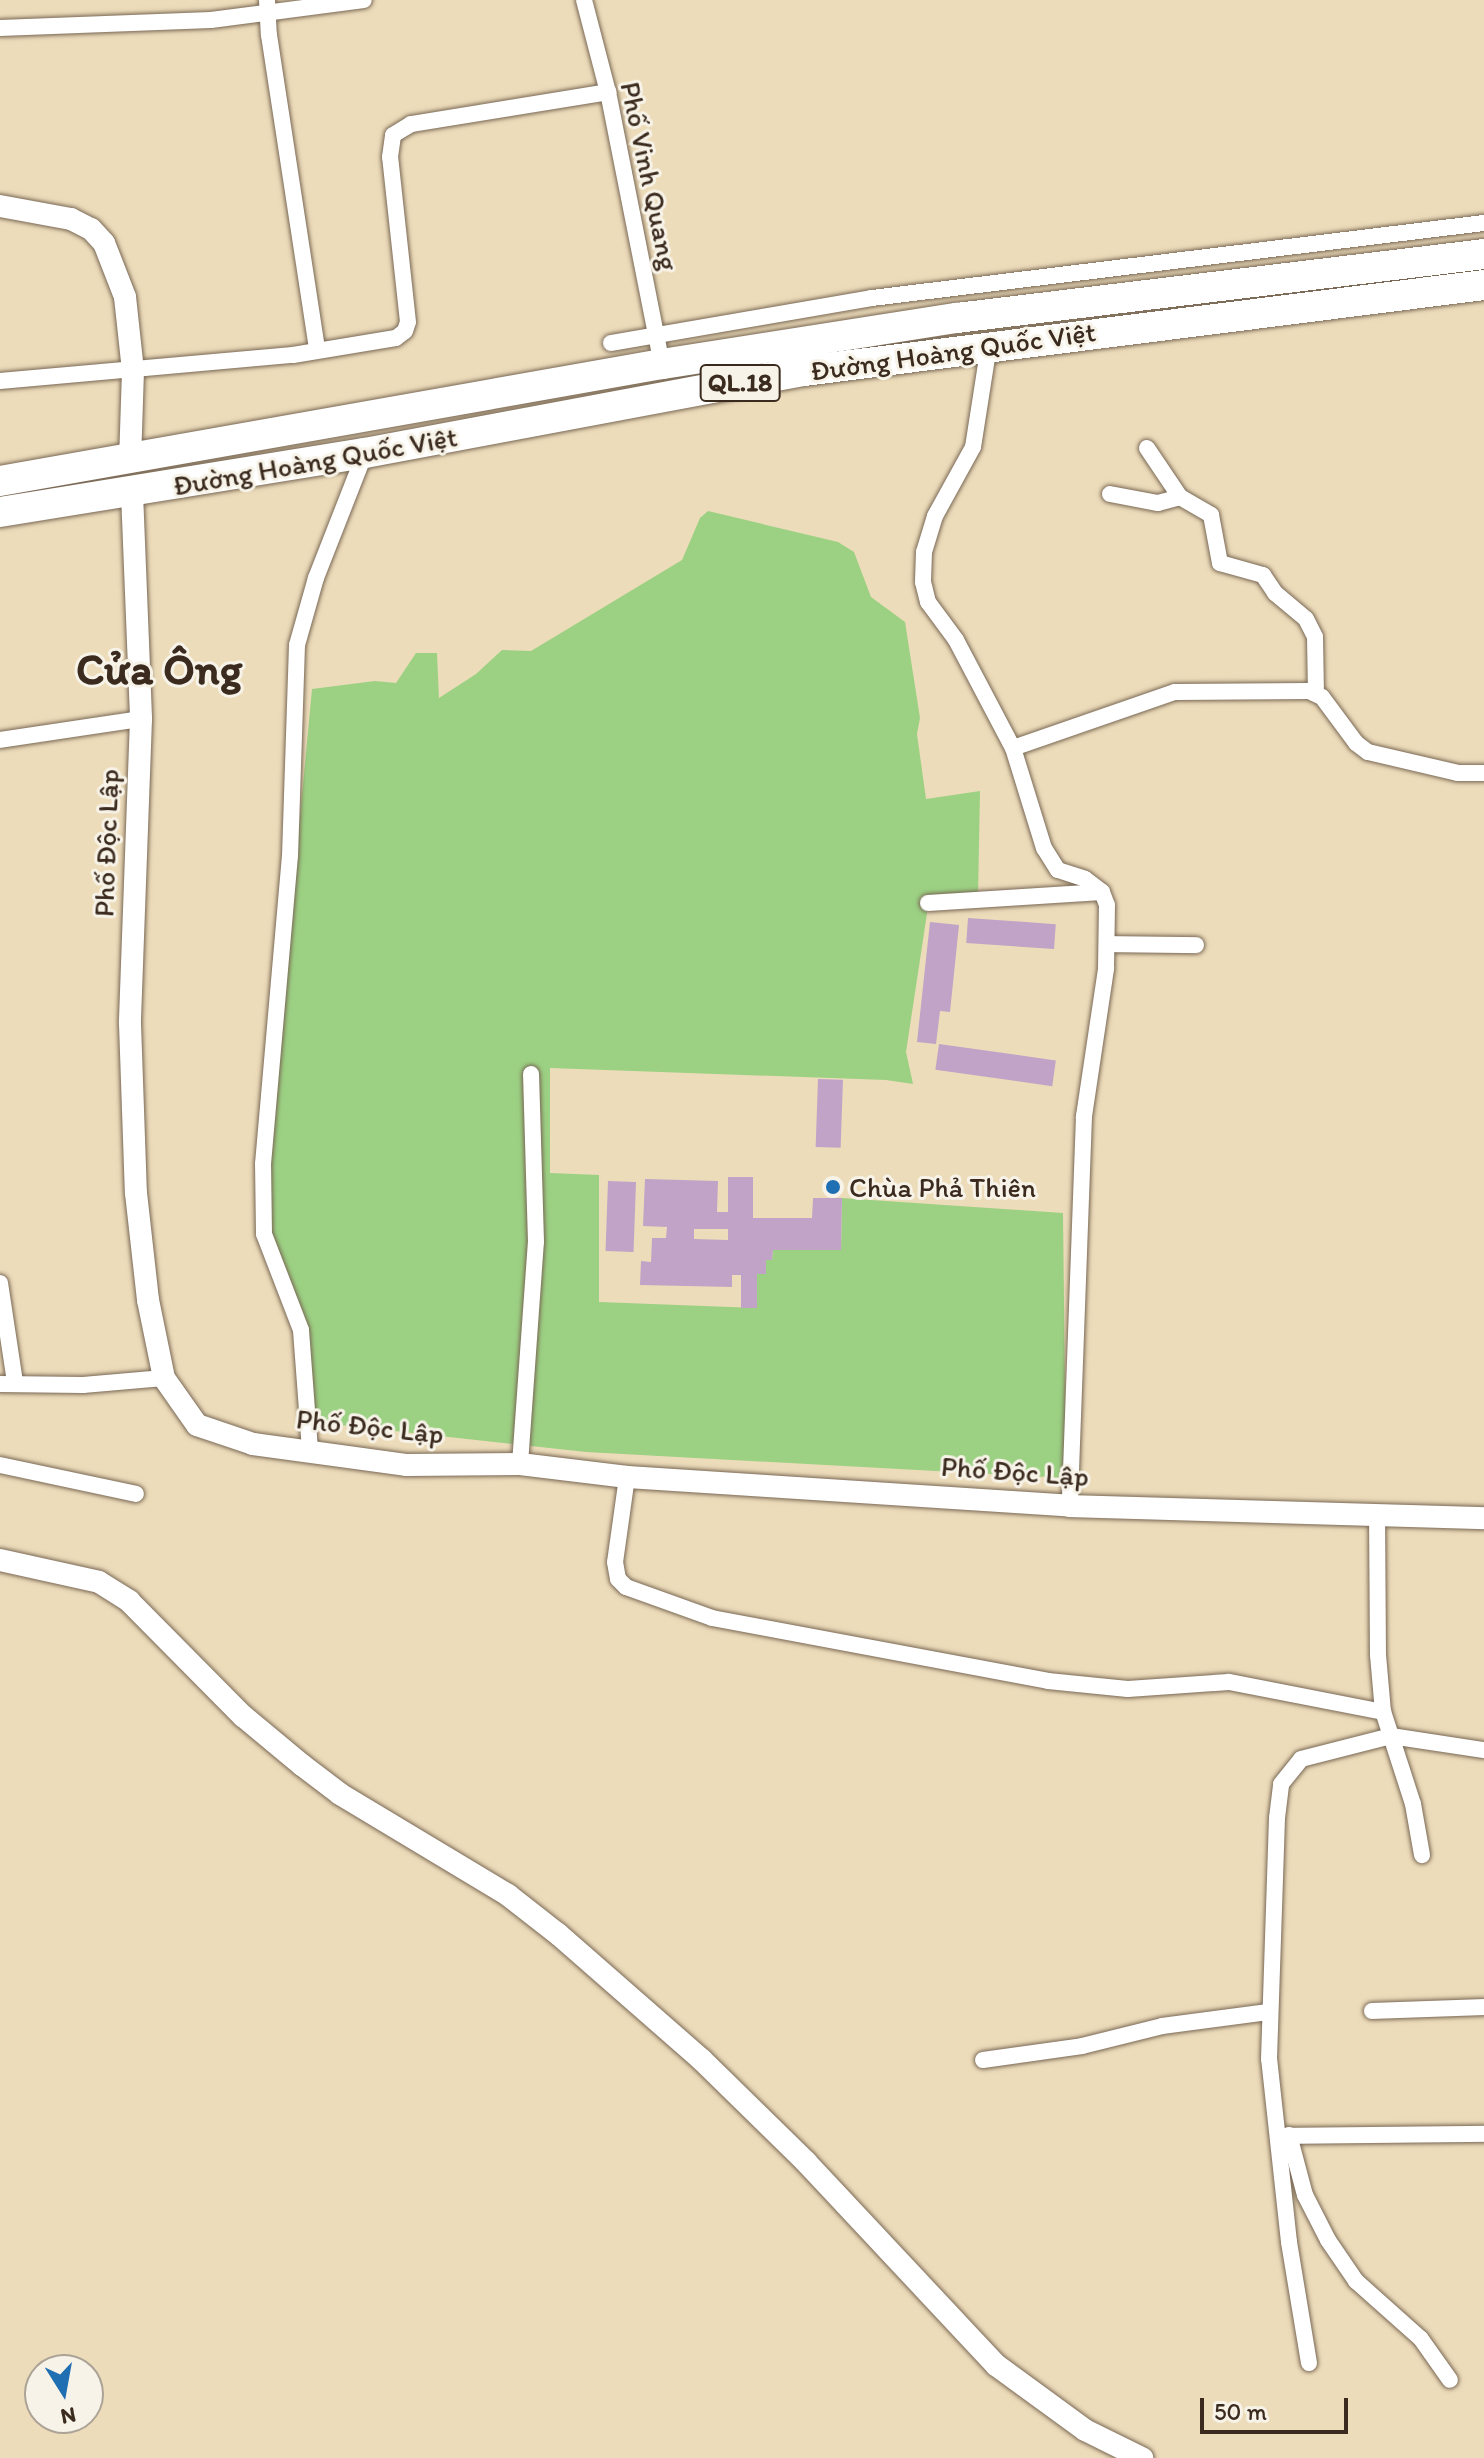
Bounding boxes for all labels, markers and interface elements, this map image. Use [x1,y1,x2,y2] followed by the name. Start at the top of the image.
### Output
[614,79,686,273] street label: Phố Vinh Quang
[808,314,1098,388] street label: Đường Hoàng Quốc Việt
[698,361,782,405] road number: QL.18
[170,419,460,503] street label: Đường Hoàng Quốc Việt
[76,643,242,695] district label: Cửa Ông
[87,768,125,918] street label: Phố Độc Lập
[849,1170,1037,1204] place label: Chùa Phả Thiên
[824,1178,842,1196] marker: Chùa Phả Thiên
[295,1402,445,1450] street label: Phố Độc Lập
[940,1449,1090,1493] street label: Phố Độc Lập
[24,2354,104,2434] north arrow
[1204,2382,1352,2432] scale bar
[1214,2397,1267,2426] text: 50 m
[58,2401,78,2431] text: N

